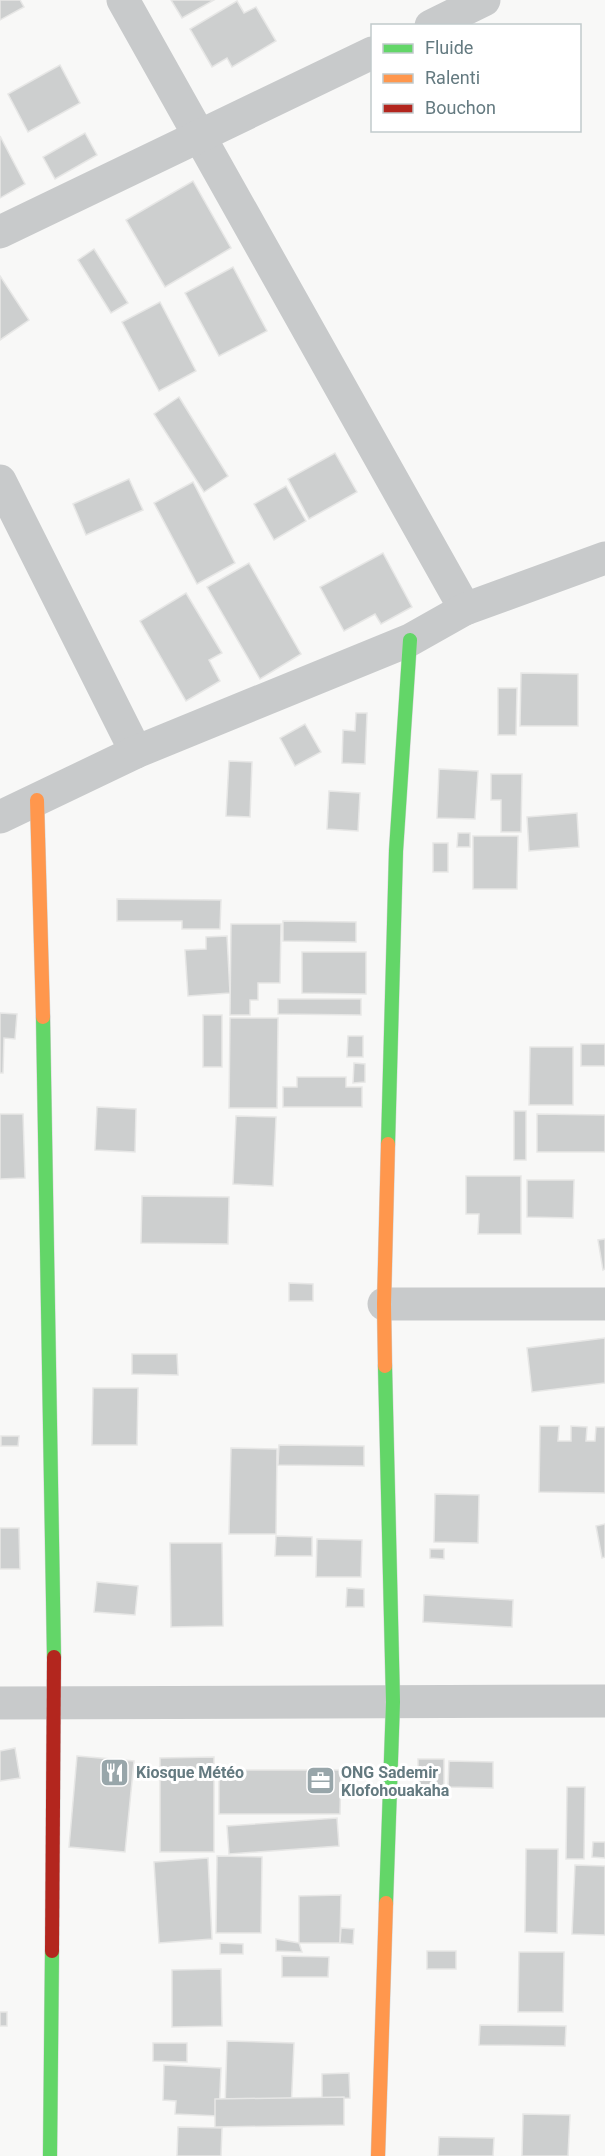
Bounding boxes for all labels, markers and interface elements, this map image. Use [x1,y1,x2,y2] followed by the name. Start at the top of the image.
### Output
[371,24,581,132] legend
[425,37,473,58] text: Fluide
[425,67,480,88] text: Ralenti
[425,97,496,118] text: Bouchon
[99,1756,131,1788] restaurant icon: Kiosque Météo
[136,1763,244,1782] place label: Kiosque Météo
[341,1763,450,1800] place label: ONG Sademir Klofohouakaha
[304,1765,336,1797] office icon: ONG Sademir Klofohouakaha

